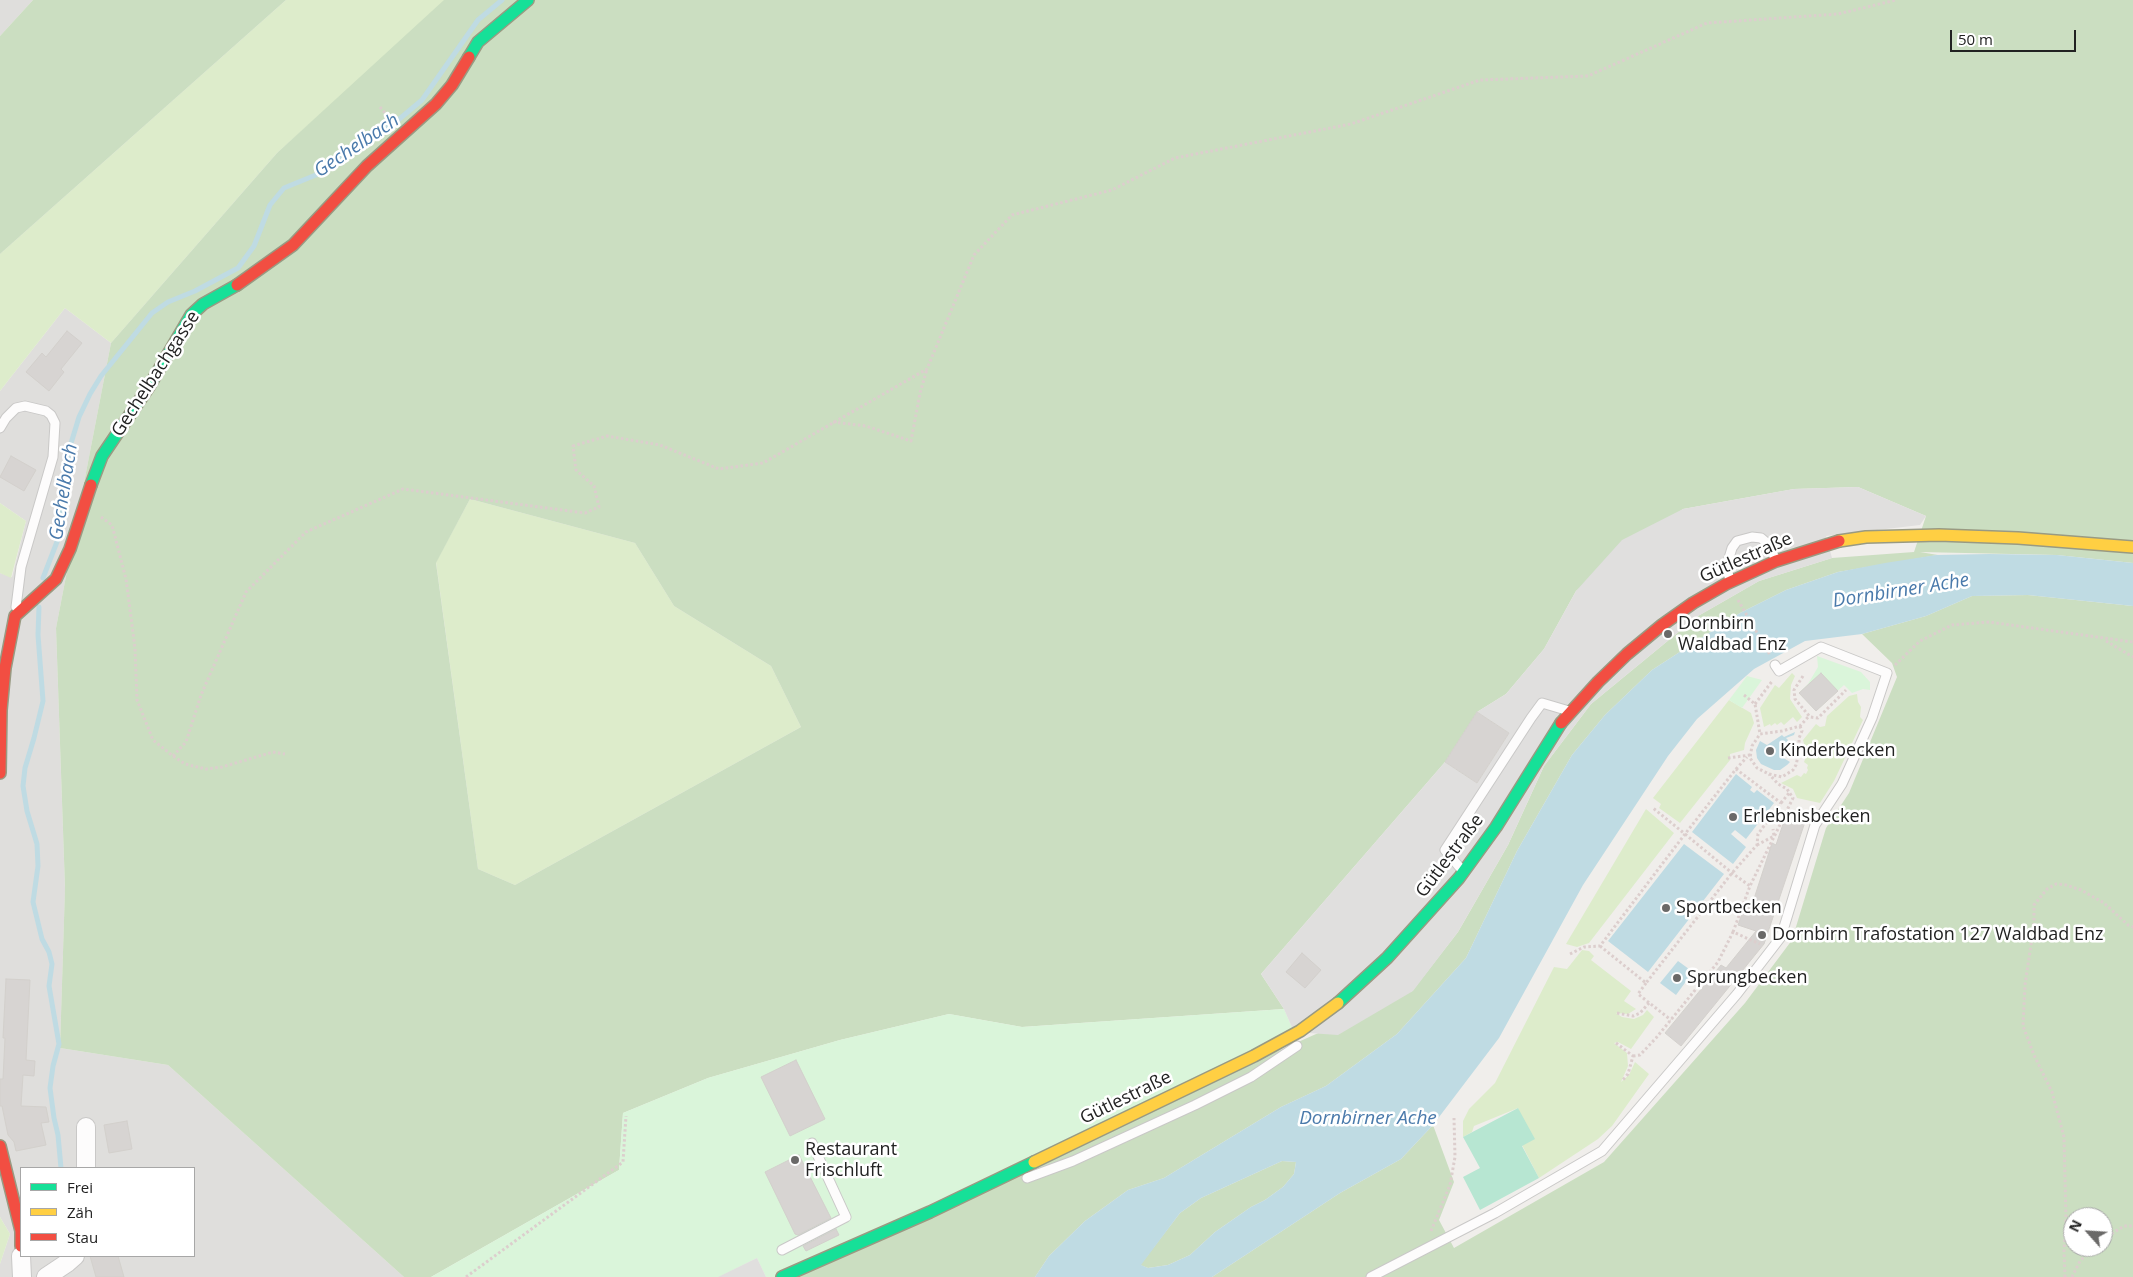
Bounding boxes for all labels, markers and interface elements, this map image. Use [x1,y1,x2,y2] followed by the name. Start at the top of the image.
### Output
[1953,20,2079,52] scale bar
[1958,29,1993,49] text: 50 m
[310,109,404,183] water label: Gechelbach
[107,307,205,441] street label: Gechelbachgasse
[45,442,83,542] water label: Gechelbach
[1696,528,1796,588] street label: Gütlestraße
[1831,569,1971,613] water label: Dornbirner Ache
[1678,613,1786,656] place label: Dornbirn Waldbad Enz
[1662,628,1674,640] marker: Dornbirn Waldbad Enz
[1780,740,1895,762] place label: Kinderbecken
[1764,745,1776,757] marker: Kinderbecken
[1743,806,1871,828] place label: Erlebnisbecken
[1412,810,1488,902] street label: Gütlestraße
[1727,811,1739,823] marker: Erlebnisbecken
[1676,897,1782,919] place label: Sportbecken
[1660,902,1672,914] marker: Sportbecken
[1772,924,2103,946] place label: Dornbirn Trafostation 127 Waldbad Enz
[1756,929,1768,941] marker: Dornbirn Trafostation 127 Waldbad Enz
[1687,967,1807,989] place label: Sprungbecken
[1671,972,1683,984] marker: Sprungbecken
[1077,1067,1175,1129] street label: Gütlestraße
[1299,1108,1437,1130] water label: Dornbirner Ache
[805,1139,897,1182] place label: Restaurant Frischluft
[789,1154,801,1166] marker: Restaurant Frischluft
[20,1167,195,1257] legend
[67,1177,93,1197] text: Frei
[67,1202,93,1222] text: Zäh
[2063,1207,2113,1257] north arrow
[2064,1216,2086,1235] text: N
[67,1227,98,1247] text: Stau

